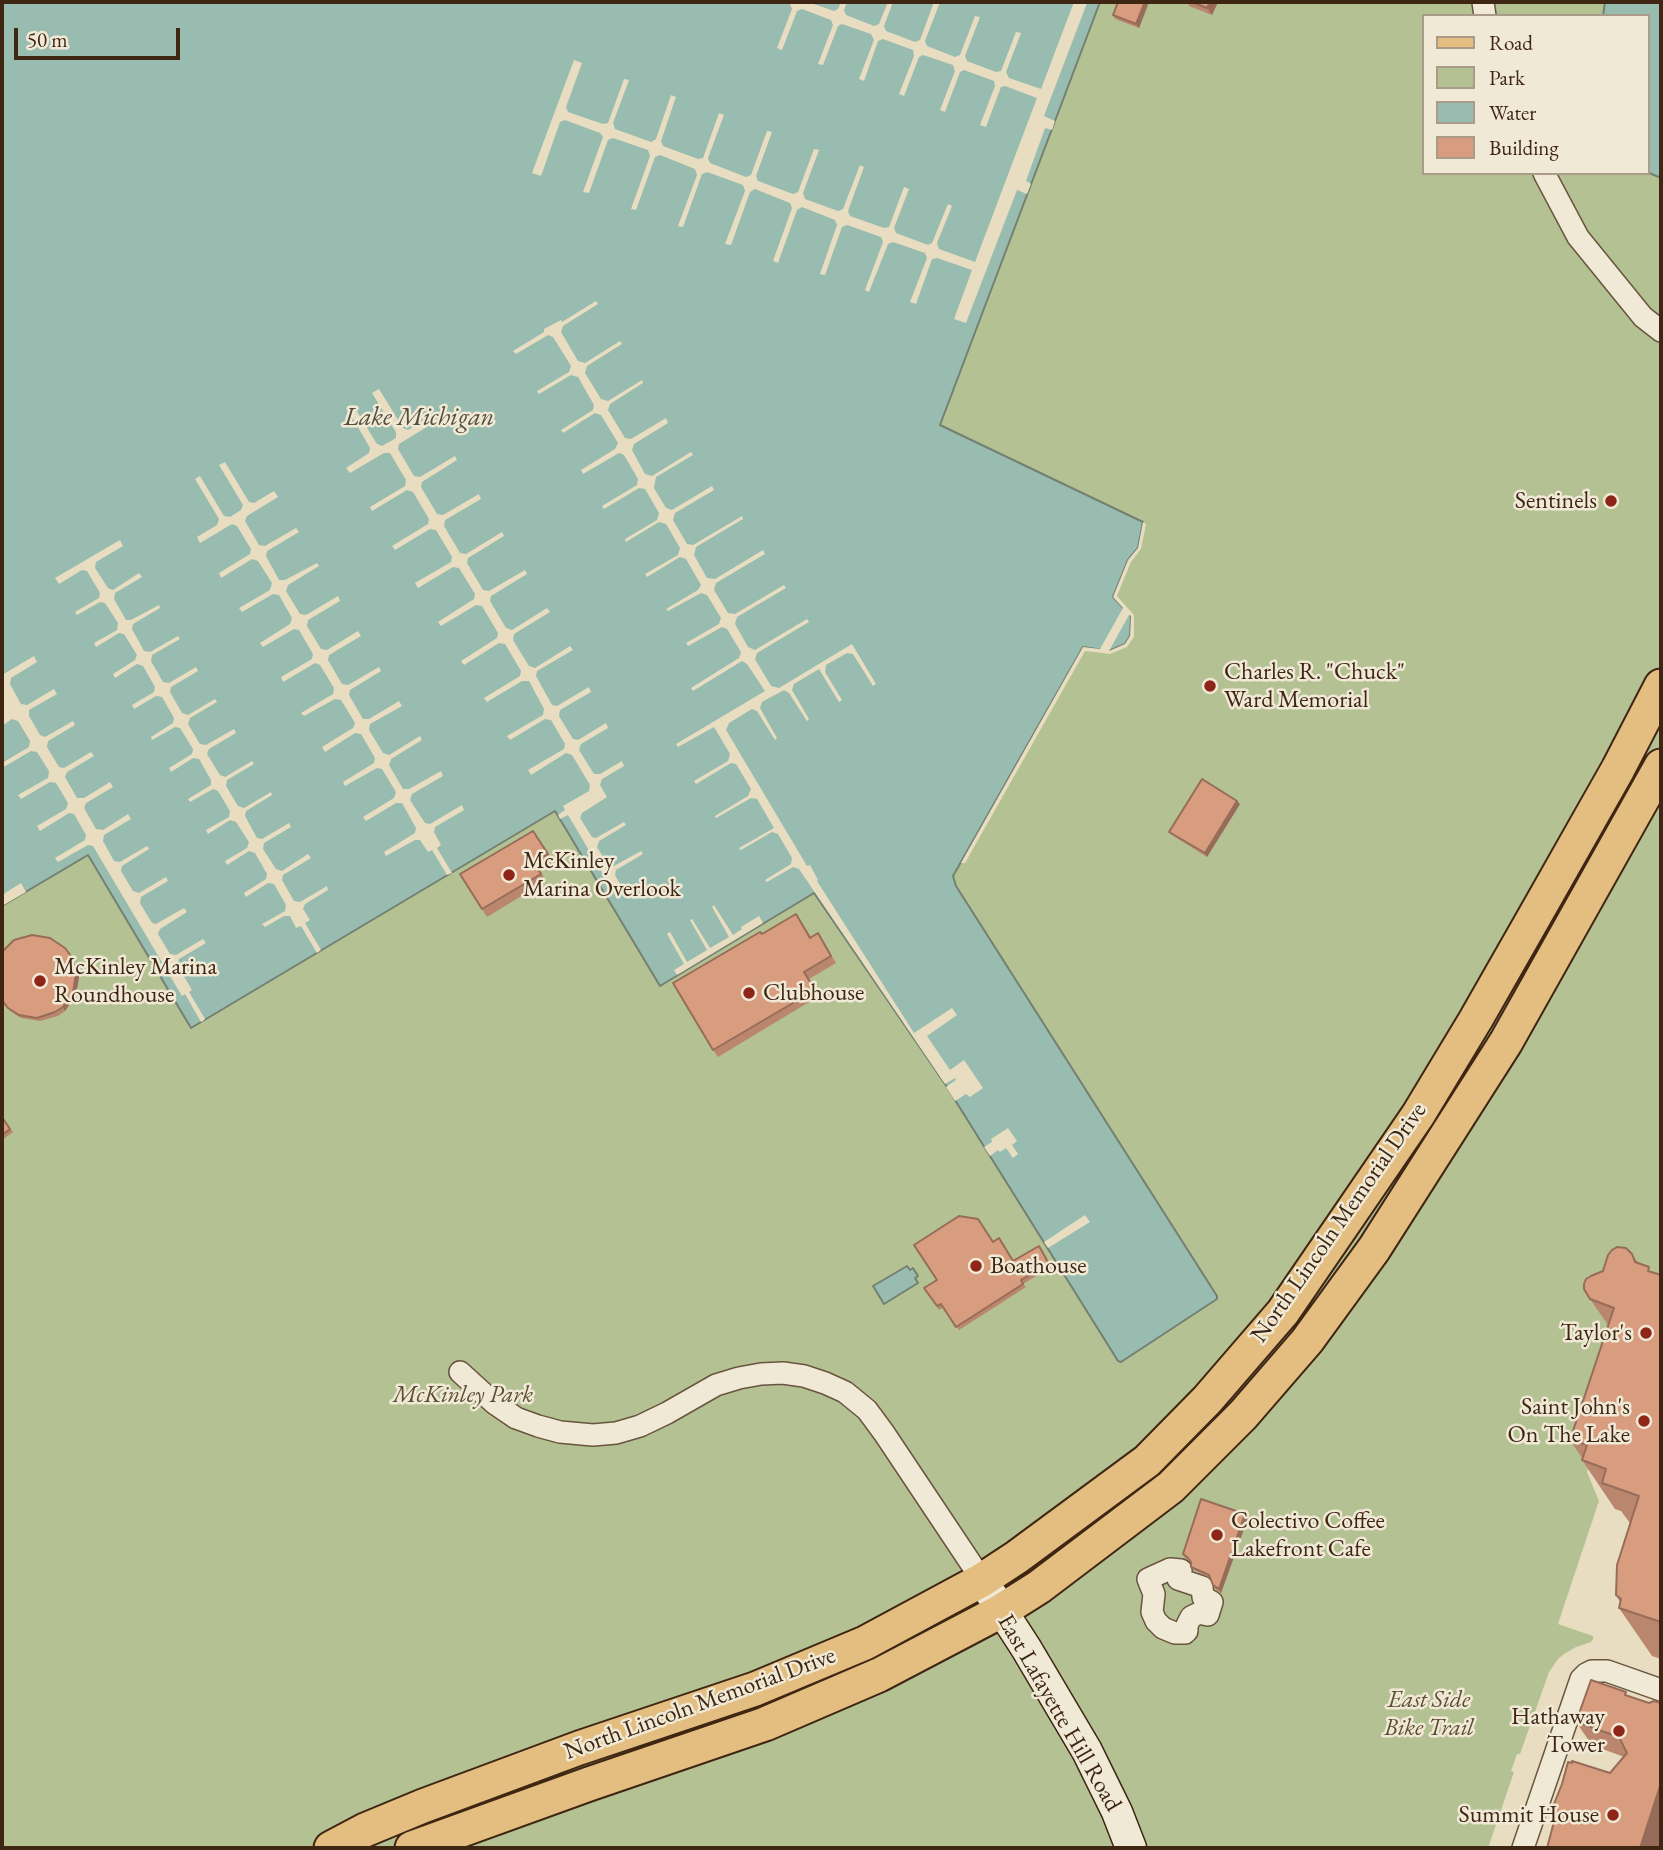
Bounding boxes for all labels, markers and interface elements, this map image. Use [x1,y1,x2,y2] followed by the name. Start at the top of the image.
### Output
[18,14,184,58] scale bar
[1422,14,1649,175] legend
[27,26,68,53] text: 50 m
[1489,29,1533,56] text: Road
[1489,64,1525,91] text: Park
[1489,99,1536,126] text: Water
[1489,134,1559,161] text: Building
[344,402,494,434] water label: Lake Michigan
[1515,487,1597,515] place label: Sentinels
[1603,493,1619,509] marker: Sentinels
[1224,658,1405,714] place label: Charles R. "Chuck" Ward Memorial
[1202,678,1218,694] marker: Charles R. "Chuck" Ward Memorial
[523,847,681,903] place label: McKinley Marina Overlook
[501,867,517,883] marker: McKinley Marina Overlook
[54,953,217,1009] place label: McKinley Marina Roundhouse
[32,973,48,989] marker: McKinley Marina Roundhouse
[763,979,864,1007] place label: Clubhouse
[741,985,757,1001] marker: Clubhouse
[1245,1097,1433,1349] street label: North Lincoln Memorial Drive
[990,1252,1087,1280] place label: Boathouse
[968,1258,984,1274] marker: Boathouse
[1560,1319,1632,1347] place label: Taylor's
[1638,1325,1654,1341] marker: Taylor's
[393,1381,533,1409] park label: McKinley Park
[1507,1393,1630,1449] place label: Saint John's On The Lake
[1636,1413,1652,1429] marker: Saint John's On The Lake
[1231,1507,1385,1563] place label: Colectivo Coffee Lakefront Cafe
[1209,1527,1225,1543] marker: Colectivo Coffee Lakefront Cafe
[991,1609,1127,1817] street label: East Lafayette Hill Road
[560,1641,840,1767] street label: North Lincoln Memorial Drive
[1384,1686,1474,1742] park label: East Side Bike Trail
[1511,1703,1605,1759] place label: Hathaway Tower
[1611,1723,1627,1739] marker: Hathaway Tower
[1459,1801,1599,1829] place label: Summit House
[1605,1807,1621,1823] marker: Summit House

